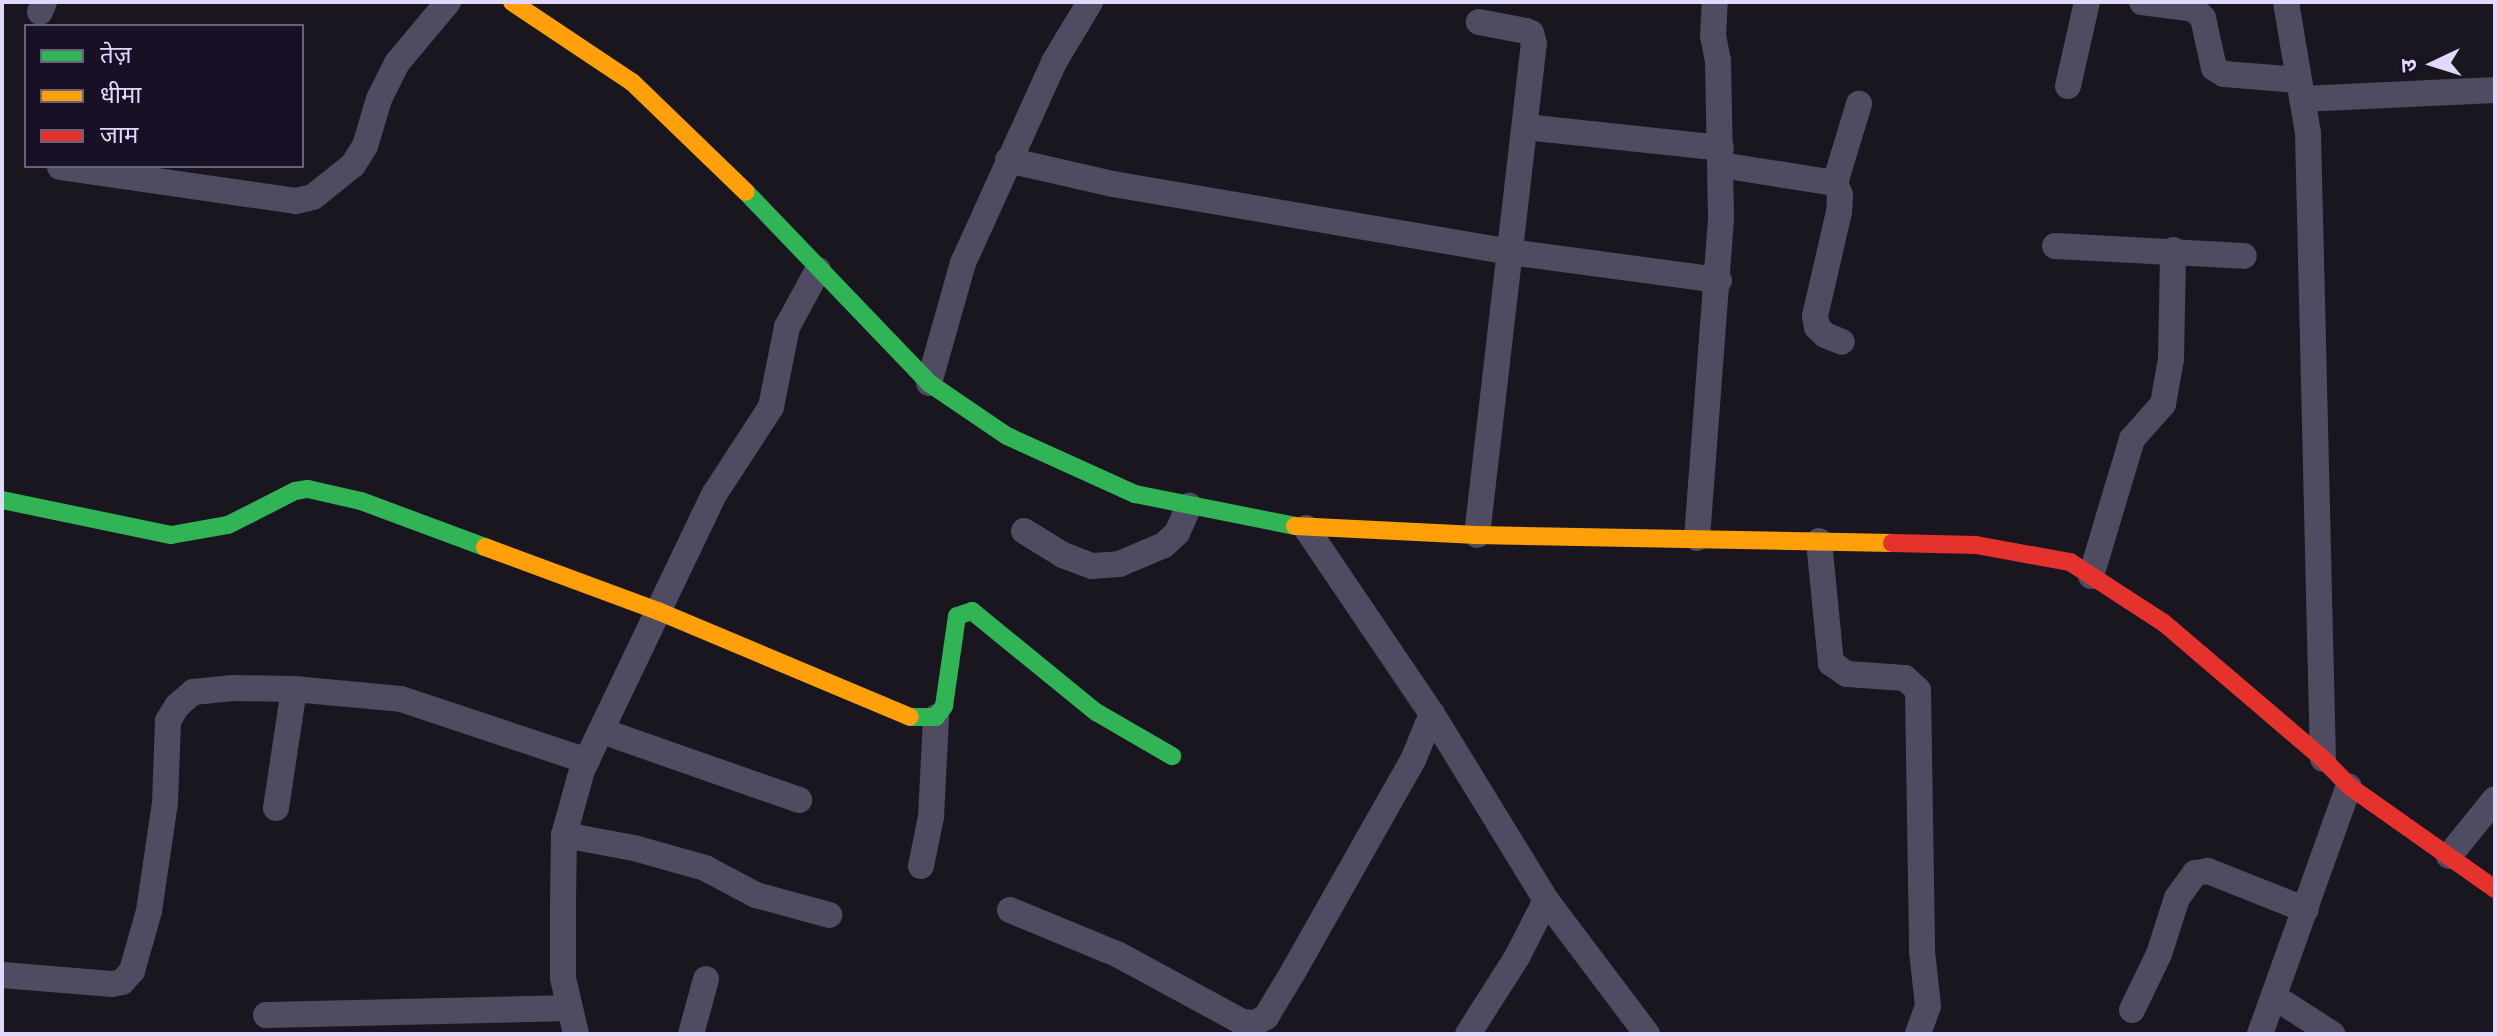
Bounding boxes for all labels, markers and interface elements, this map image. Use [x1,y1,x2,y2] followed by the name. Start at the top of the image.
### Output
[24,24,304,168] legend
[2393,24,2473,104] north arrow
[100,40,132,69] text: तेज़
[2395,58,2422,73] text: उ
[100,80,142,109] text: धीमा
[100,120,138,149] text: जाम

